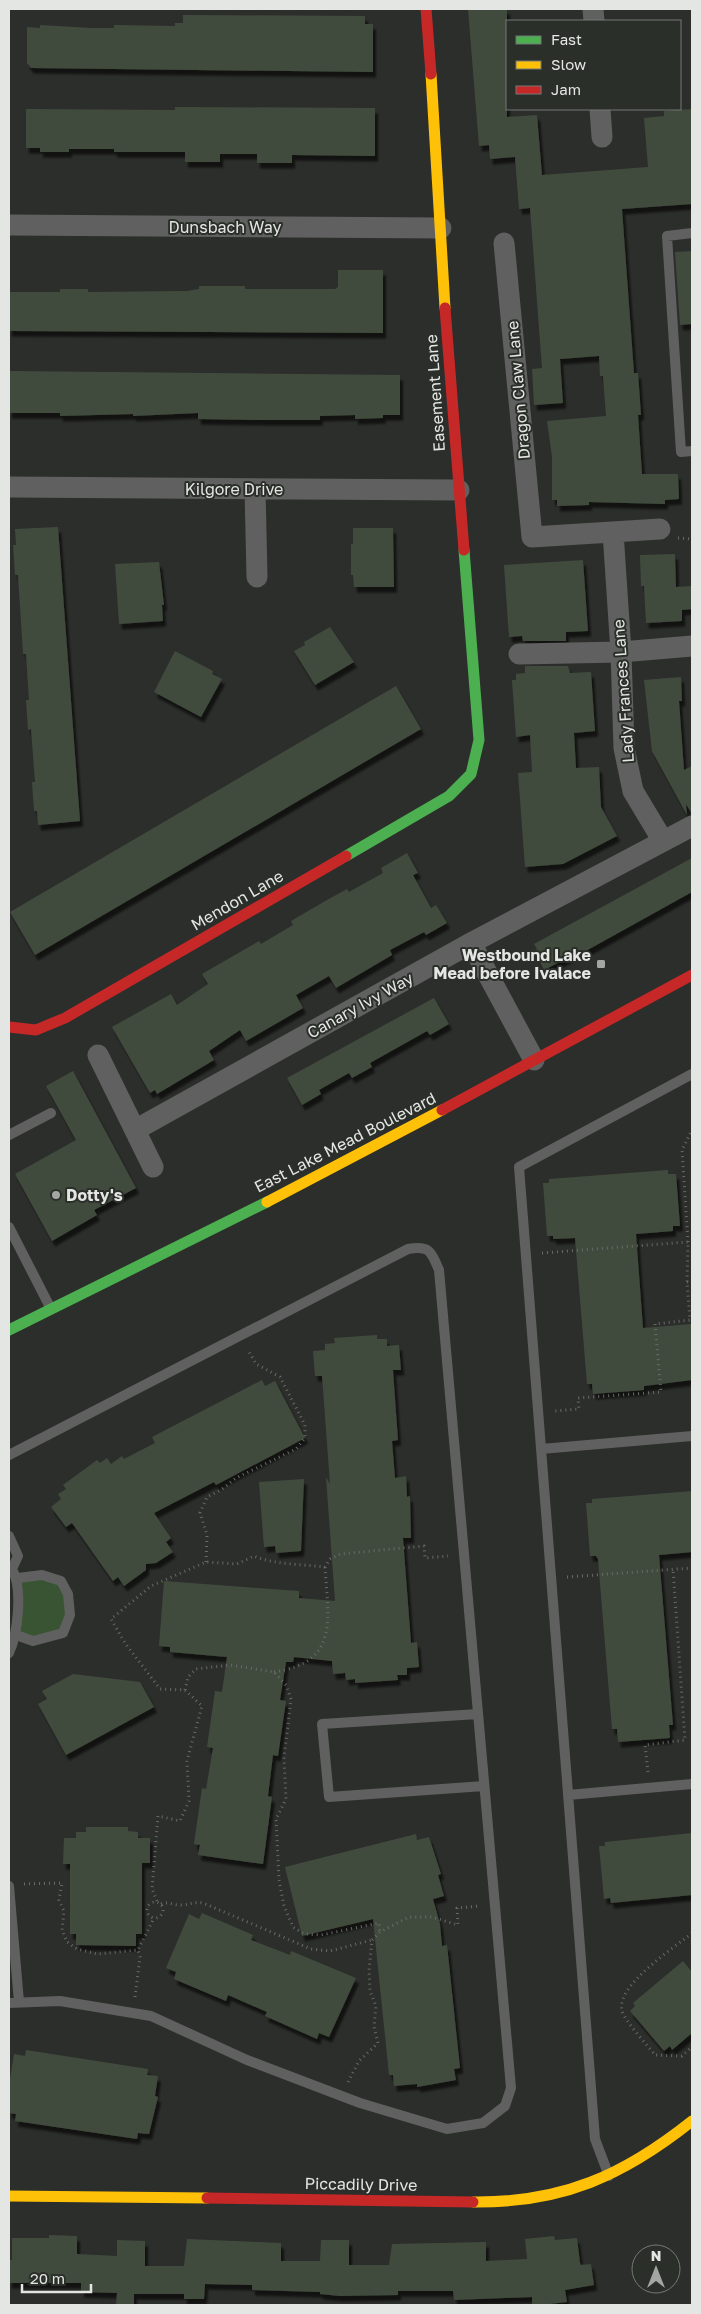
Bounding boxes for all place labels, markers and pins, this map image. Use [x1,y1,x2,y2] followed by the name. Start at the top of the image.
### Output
[433,945,591,983] place label: Westbound Lake Mead before Ivalace
[595,958,607,970] marker: Westbound Lake Mead before Ivalace
[66,1185,123,1205] place label: Dotty's
[50,1189,62,1201] marker: Dotty's

